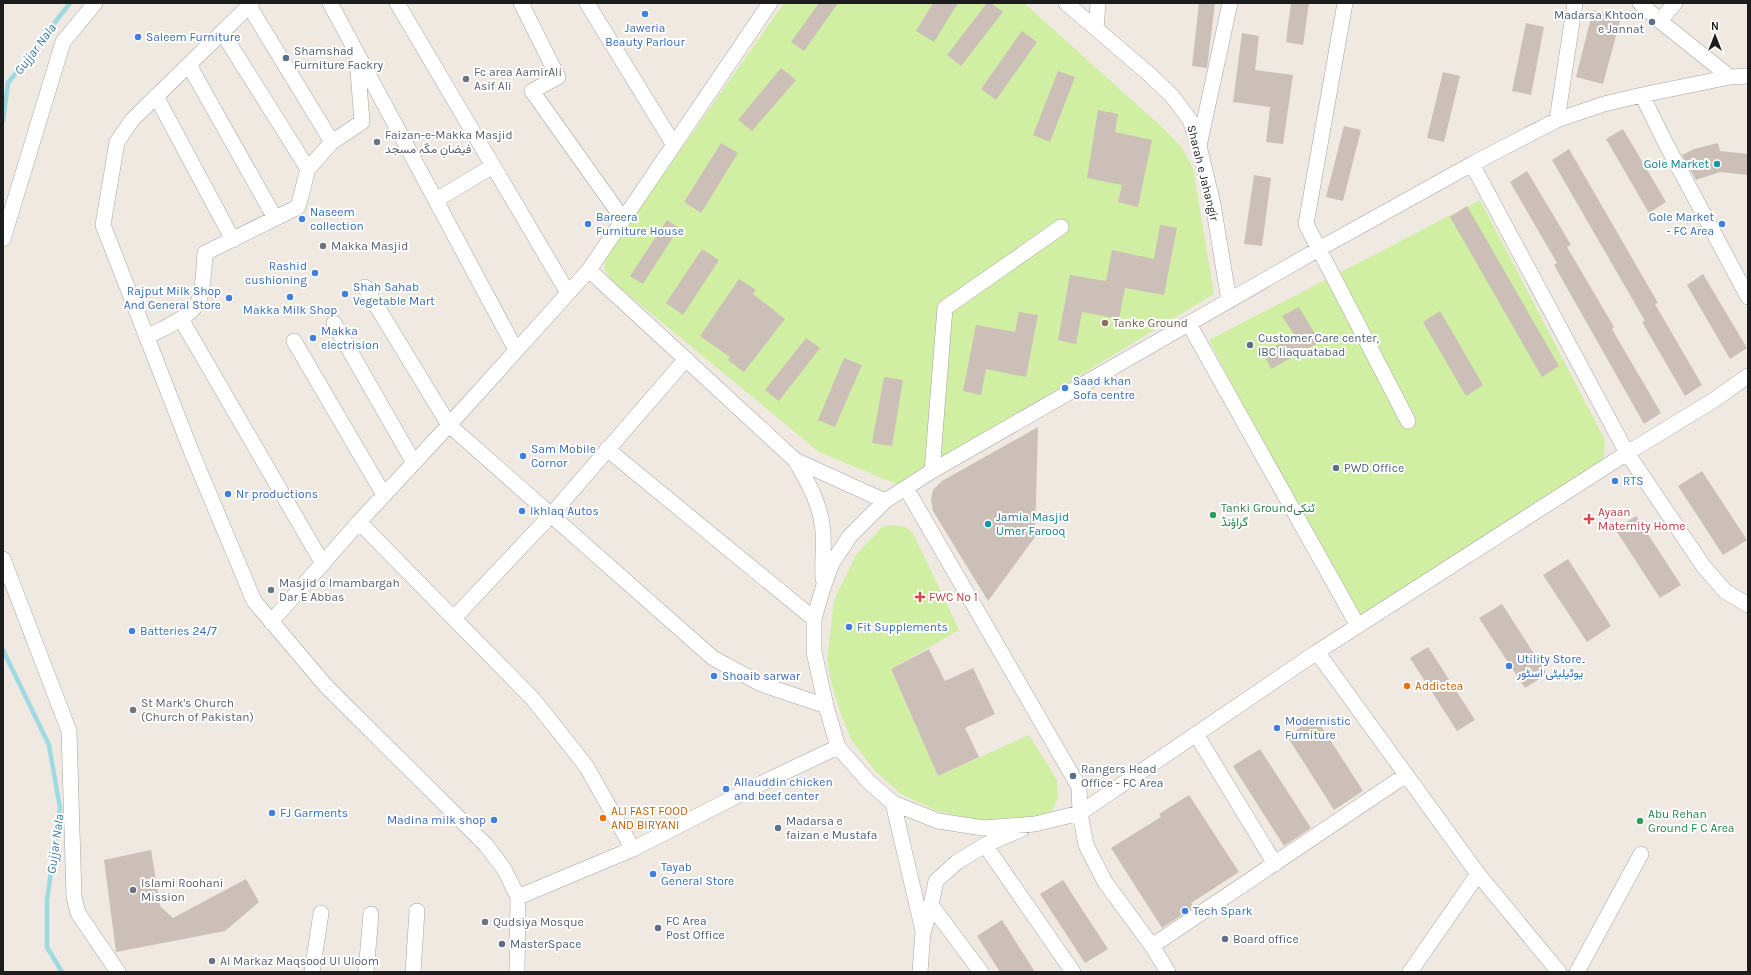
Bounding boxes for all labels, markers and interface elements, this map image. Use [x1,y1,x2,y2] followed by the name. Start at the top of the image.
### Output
[1554,8,1644,36] place label: Madarsa Khtoon e Jannat
[640,9,650,19] marker: Jaweria Beauty Parlour
[1695,16,1735,56] north arrow
[1647,17,1657,27] marker: Madarsa Khtoon e Jannat
[11,20,59,78] water label: Gujjar Nala
[1711,20,1719,33] text: N
[605,21,685,49] place label: Jaweria Beauty Parlour
[146,30,240,44] place label: Saleem Furniture
[133,32,143,42] marker: Saleem Furniture
[294,44,383,72] place label: Shamshad Furniture Fackry
[281,53,291,63] marker: Shamshad Furniture Fackry
[474,65,562,93] place label: Fc area AamirAli Asif Ali
[461,74,471,84] marker: Fc area AamirAli Asif Ali
[1184,124,1222,223] street label: Sharah e Jahangir
[385,128,513,158] place label: Faizan-e-Makka Masjid فیضانِ مکّہ مسجد
[372,137,382,147] marker: Faizan-e-Makka Masjid فیضانِ مکّہ مسجد
[1644,157,1709,171] place label: Gole Market
[1712,159,1722,169] marker: Gole Market
[310,205,364,233] place label: Naseem collection
[596,210,684,238] place label: Bareera Furniture House
[1649,210,1714,238] place label: Gole Market - FC Area
[297,214,307,224] marker: Naseem collection
[583,219,593,229] marker: Bareera Furniture House
[1717,219,1727,229] marker: Gole Market - FC Area
[331,239,408,253] place label: Makka Masjid
[318,241,328,251] marker: Makka Masjid
[245,259,307,287] place label: Rashid cushioning
[310,268,320,278] marker: Rashid cushioning
[353,280,435,308] place label: Shah Sahab Vegetable Mart
[124,284,221,312] place label: Rajput Milk Shop And General Store
[340,289,350,299] marker: Shah Sahab Vegetable Mart
[285,292,295,302] marker: Makka Milk Shop
[224,293,234,303] marker: Rajput Milk Shop And General Store
[243,303,337,317] place label: Makka Milk Shop
[1113,316,1188,330] place label: Tanke Ground
[1100,318,1110,328] marker: Tanke Ground
[321,324,379,352] place label: Makka electrision
[1258,331,1379,359] place label: Customer Care center, IBC liaquatabad
[308,333,318,343] marker: Makka electrision
[1245,340,1255,350] marker: Customer Care center, IBC liaquatabad
[1073,374,1135,402] place label: Saad khan Sofa centre
[1060,383,1070,393] marker: Saad khan Sofa centre
[531,442,596,470] place label: Sam Mobile Cornor
[518,451,528,461] marker: Sam Mobile Cornor
[1344,461,1404,475] place label: PWD Office
[1331,463,1341,473] marker: PWD Office
[1623,474,1644,488] place label: RTS
[1610,476,1620,486] marker: RTS
[236,487,318,501] place label: Nr productions
[223,489,233,499] marker: Nr productions
[1221,501,1315,530] place label: Tanki Groundٹنکی گراؤنڈ
[530,504,599,518] place label: Ikhlaq Autos
[1598,505,1686,533] place label: Ayaan Maternity Home
[517,506,527,516] marker: Ikhlaq Autos
[996,510,1069,538] place label: Jamia Masjid Umer Farooq
[1208,510,1218,520] marker: Tanki Groundٹنکی گراؤنڈ
[1583,513,1595,525] marker: Ayaan Maternity Home
[983,519,993,529] marker: Jamia Masjid Umer Farooq
[279,576,400,604] place label: Masjid o Imambargah Dar E Abbas
[266,585,276,595] marker: Masjid o Imambargah Dar E Abbas
[929,590,978,604] place label: FWC No 1
[914,591,926,603] marker: FWC No 1
[857,620,948,634] place label: Fit Supplements
[844,622,854,632] marker: Fit Supplements
[140,624,217,638] place label: Batteries 24/7
[127,626,137,636] marker: Batteries 24/7
[1516,652,1585,681] place label: Utility Store۔ یوٹیلیٹی اسٹور
[1504,661,1514,671] marker: Utility Store۔ یوٹیلیٹی اسٹور
[722,669,801,683] place label: Shoaib sarwar
[709,671,719,681] marker: Shoaib sarwar
[1415,679,1463,693] place label: Addictea
[1402,681,1412,691] marker: Addictea
[141,696,254,724] place label: St Mark's Church (Church of Pakistan)
[128,705,138,715] marker: St Mark's Church (Church of Pakistan)
[1285,714,1351,742] place label: Modernistic Furniture
[1272,723,1282,733] marker: Modernistic Furniture
[1081,762,1163,790] place label: Rangers Head Office - FC Area
[1068,771,1078,781] marker: Rangers Head Office - FC Area
[734,775,833,803] place label: Allauddin chicken and beef center
[721,784,731,794] marker: Allauddin chicken and beef center
[611,804,688,832] place label: ALI FAST FOOD AND BIRYANI
[280,806,348,820] place label: FJ Garments
[1648,807,1734,835] place label: Abu Rehan Ground F C Area
[267,808,277,818] marker: FJ Garments
[43,813,67,875] water label: Gujjar Nala
[387,813,486,827] place label: Madina milk shop
[598,813,608,823] marker: ALI FAST FOOD AND BIRYANI
[786,814,877,842] place label: Madarsa e faizan e Mustafa
[489,815,499,825] marker: Madina milk shop
[1635,816,1645,826] marker: Abu Rehan Ground F C Area
[773,823,783,833] marker: Madarsa e faizan e Mustafa
[661,860,734,888] place label: Tayab General Store
[648,869,658,879] marker: Tayab General Store
[141,876,223,904] place label: Islami Roohani Mission
[128,885,138,895] marker: Islami Roohani Mission
[1193,904,1253,918] place label: Tech Spark
[1180,906,1190,916] marker: Tech Spark
[666,914,725,942] place label: FC Area Post Office
[493,915,584,929] place label: Qudsiya Mosque
[480,917,490,927] marker: Qudsiya Mosque
[653,923,663,933] marker: FC Area Post Office
[1233,932,1299,946] place label: Board office
[1220,934,1230,944] marker: Board office
[510,937,581,951] place label: MasterSpace
[497,939,507,949] marker: MasterSpace
[220,954,379,968] place label: Al Markaz Maqsood Ul Uloom
[207,956,217,966] marker: Al Markaz Maqsood Ul Uloom

